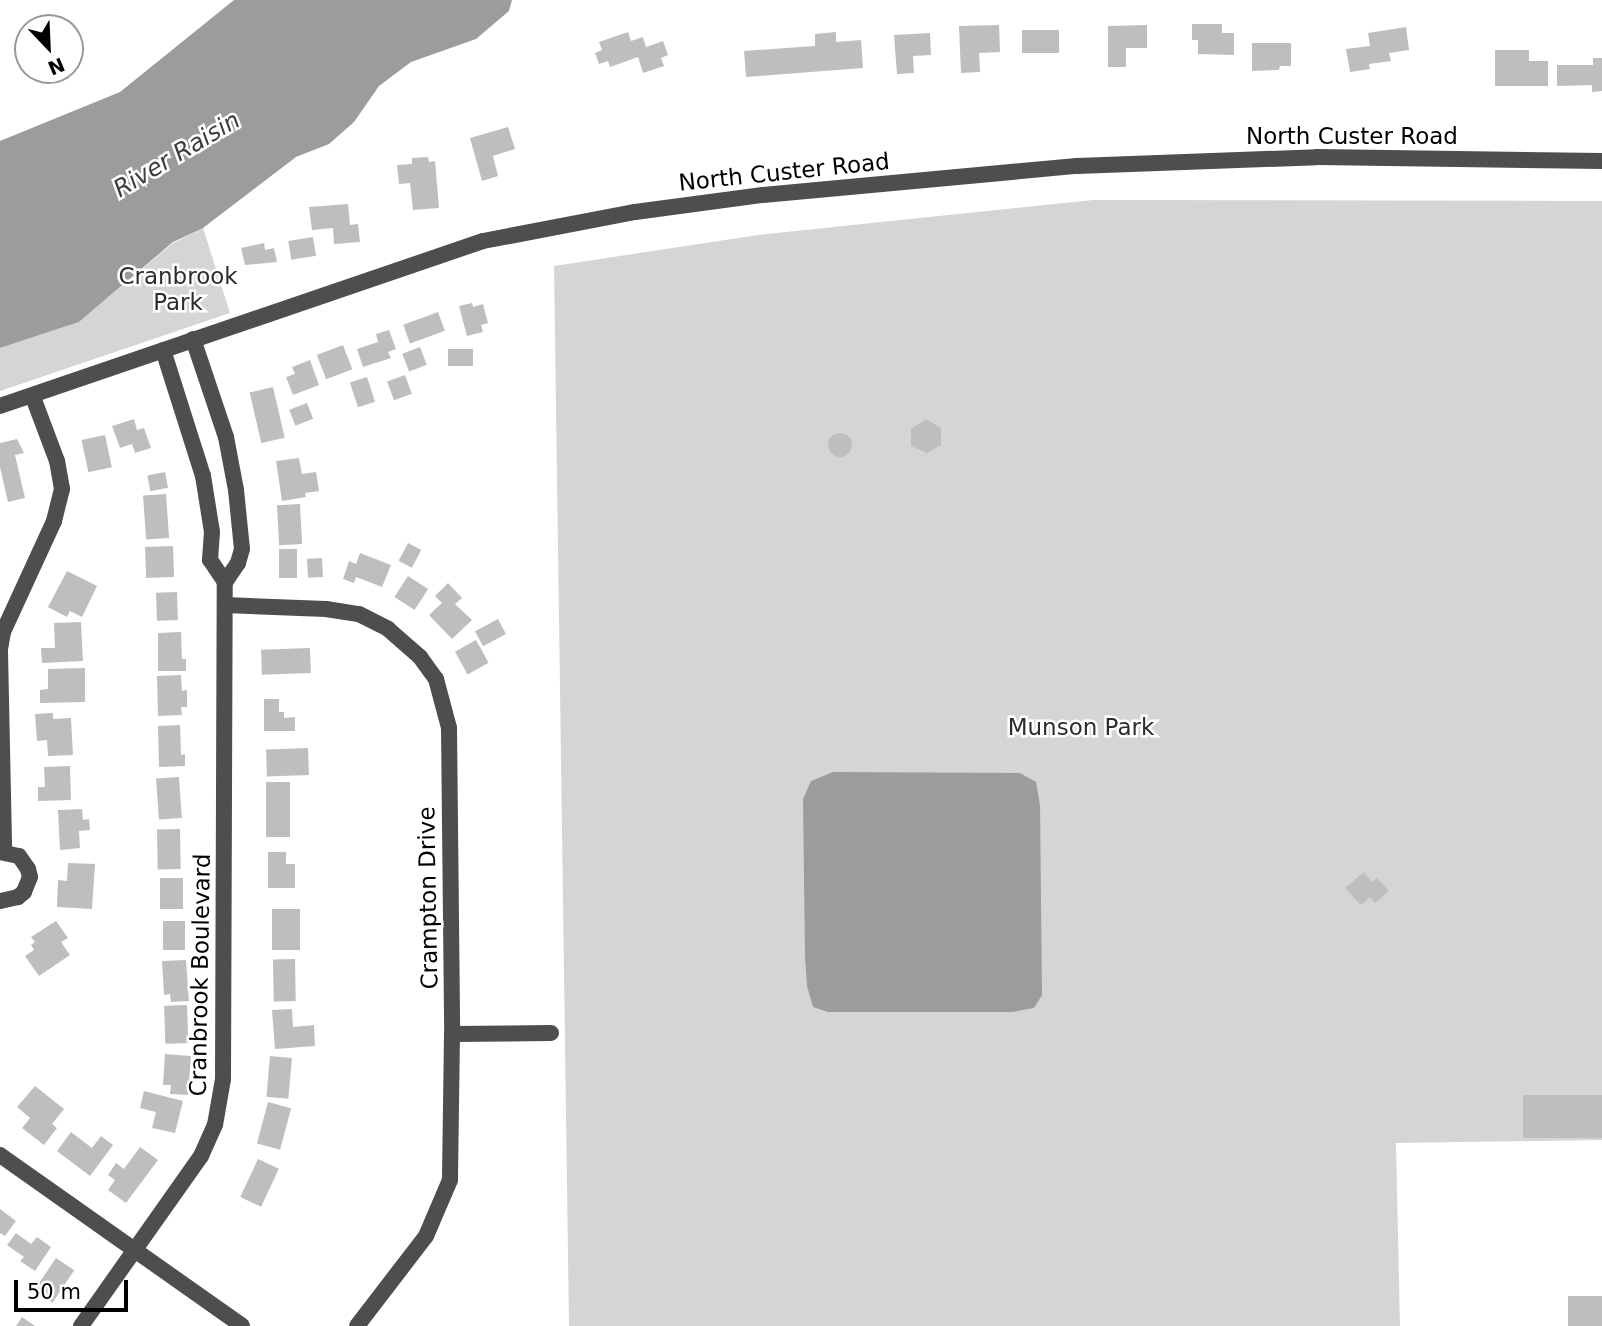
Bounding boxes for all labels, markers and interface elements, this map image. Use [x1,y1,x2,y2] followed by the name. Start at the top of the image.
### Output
[14,14,84,84] north arrow
[45,53,68,80] text: N
[109,106,245,204] water label: River Raisin
[1246,122,1458,150] street label: North Custer Road
[677,147,891,197] street label: North Custer Road
[118,262,238,316] park label: Cranbrook Park
[1008,713,1154,741] park label: Munson Park
[413,806,443,990] street label: Crampton Drive
[184,853,216,1097] street label: Cranbrook Boulevard
[18,1266,131,1310] scale bar
[27,1280,81,1304] text: 50 m

